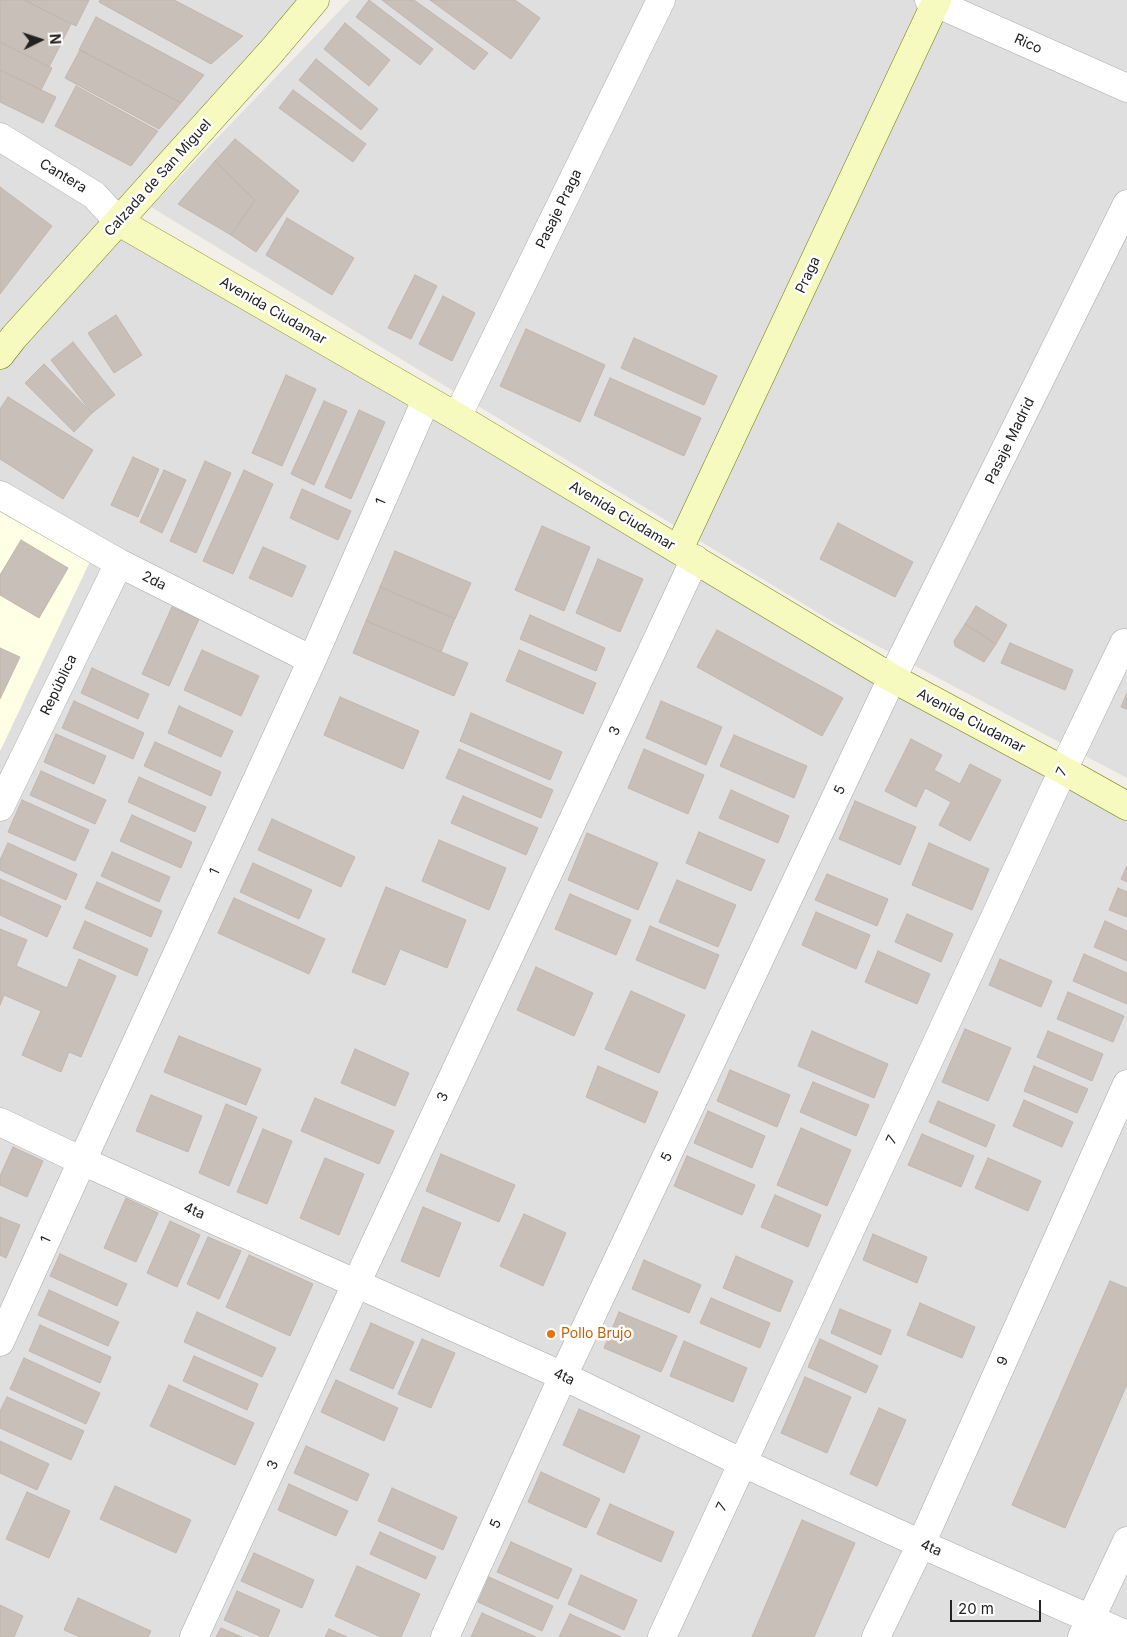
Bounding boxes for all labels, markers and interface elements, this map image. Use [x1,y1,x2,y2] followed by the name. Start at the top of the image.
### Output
[15,15,65,65] north arrow
[1011,30,1045,58] street label: Rico
[47,33,64,45] text: N
[101,116,215,240] street label: Calzada de San Miguel
[36,155,90,197] street label: Cantera
[533,167,585,251] street label: Pasaje Praga
[792,254,824,296] street label: Praga
[217,274,329,348] street label: Avenida Ciudamar
[982,395,1038,487] street label: Pasaje Madrid
[566,478,678,554] street label: Avenida Ciudamar
[372,496,390,508] street label: 1
[139,568,169,594] street label: 2da
[37,652,81,718] street label: República
[914,685,1028,757] street label: Avenida Ciudamar
[606,724,624,738] street label: 3
[1053,765,1071,779] street label: 7
[831,783,849,797] street label: 5
[206,866,224,878] street label: 1
[434,1090,452,1104] street label: 3
[883,1133,901,1147] street label: 7
[658,1150,676,1164] street label: 5
[181,1199,207,1223] street label: 4ta
[37,1234,55,1246] street label: 1
[561,1326,632,1342] place label: Pollo Brujo
[545,1328,557,1340] marker: Pollo Brujo
[994,1354,1012,1368] street label: 9
[551,1365,577,1389] street label: 4ta
[264,1458,282,1472] street label: 3
[713,1500,731,1514] street label: 7
[487,1517,505,1531] street label: 5
[918,1536,944,1560] street label: 4ta
[952,1590,1043,1622] scale bar
[958,1599,994,1618] text: 20 m

